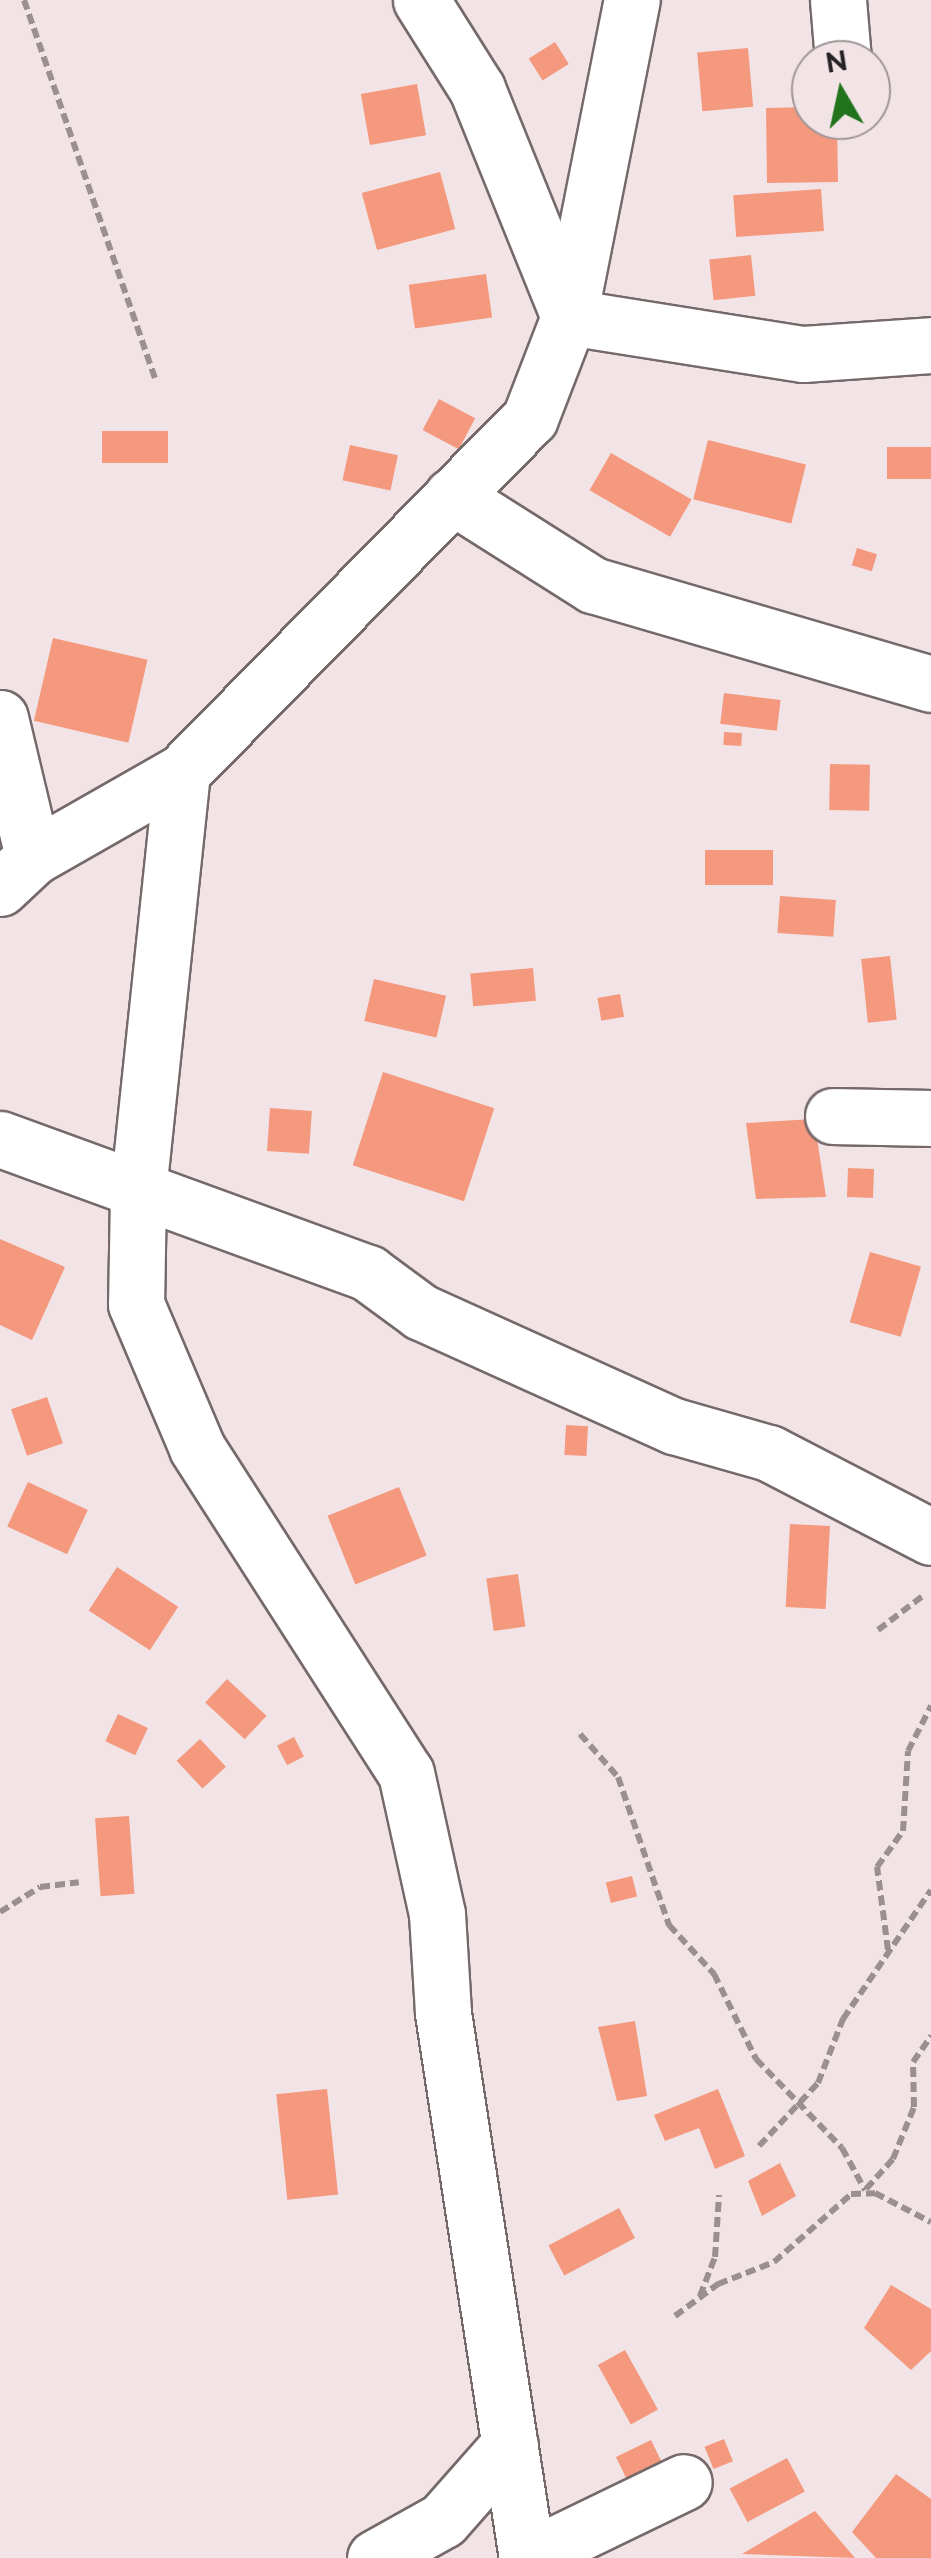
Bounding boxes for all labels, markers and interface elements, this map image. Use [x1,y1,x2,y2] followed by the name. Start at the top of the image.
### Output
[791,40,891,140] north arrow
[823,44,850,80] text: N

